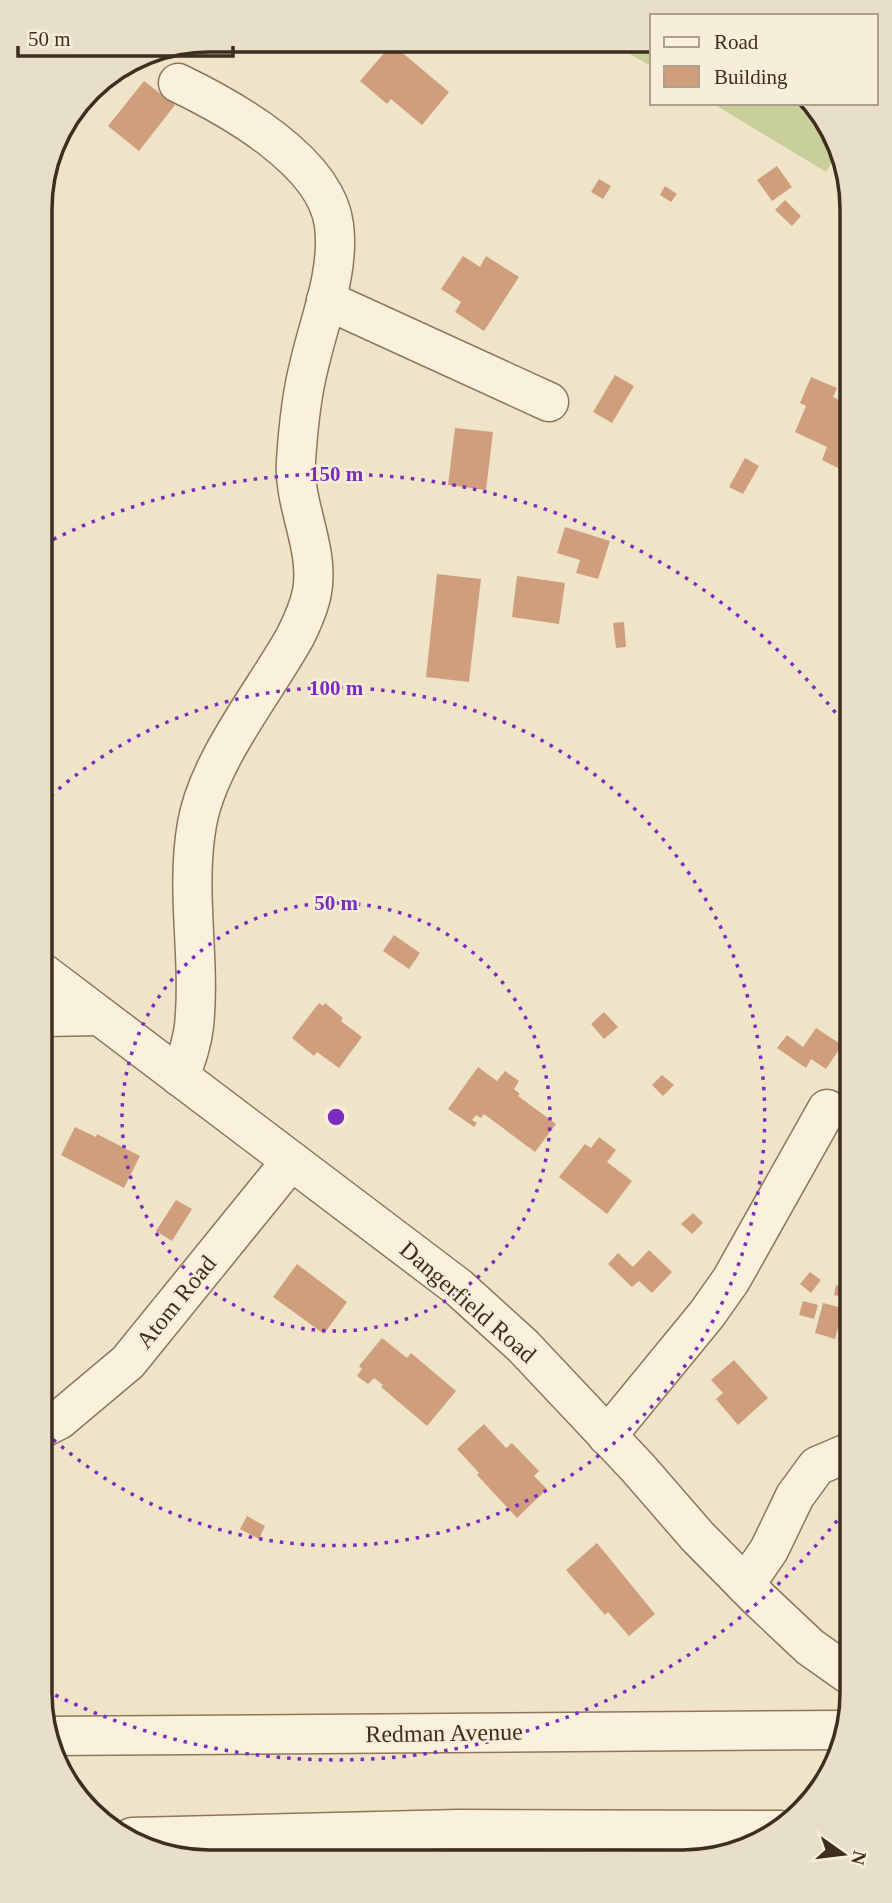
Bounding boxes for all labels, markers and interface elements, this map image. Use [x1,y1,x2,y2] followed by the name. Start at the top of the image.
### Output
[18,14,233,58] scale bar
[650,14,878,105] legend
[28,27,71,51] text: 50 m
[714,30,759,54] text: Road
[714,65,788,89] text: Building
[309,462,364,486] text: 150 m
[309,676,364,700] text: 100 m
[314,891,358,915] text: 50 m
[324,1105,348,1129] centre of rings
[395,1236,541,1368] street label: Dangerfield Road
[131,1251,221,1353] street label: Atom Road
[365,1719,523,1747] street label: Redman Avenue
[808,1819,878,1889] north arrow
[847,1849,871,1867] text: N

